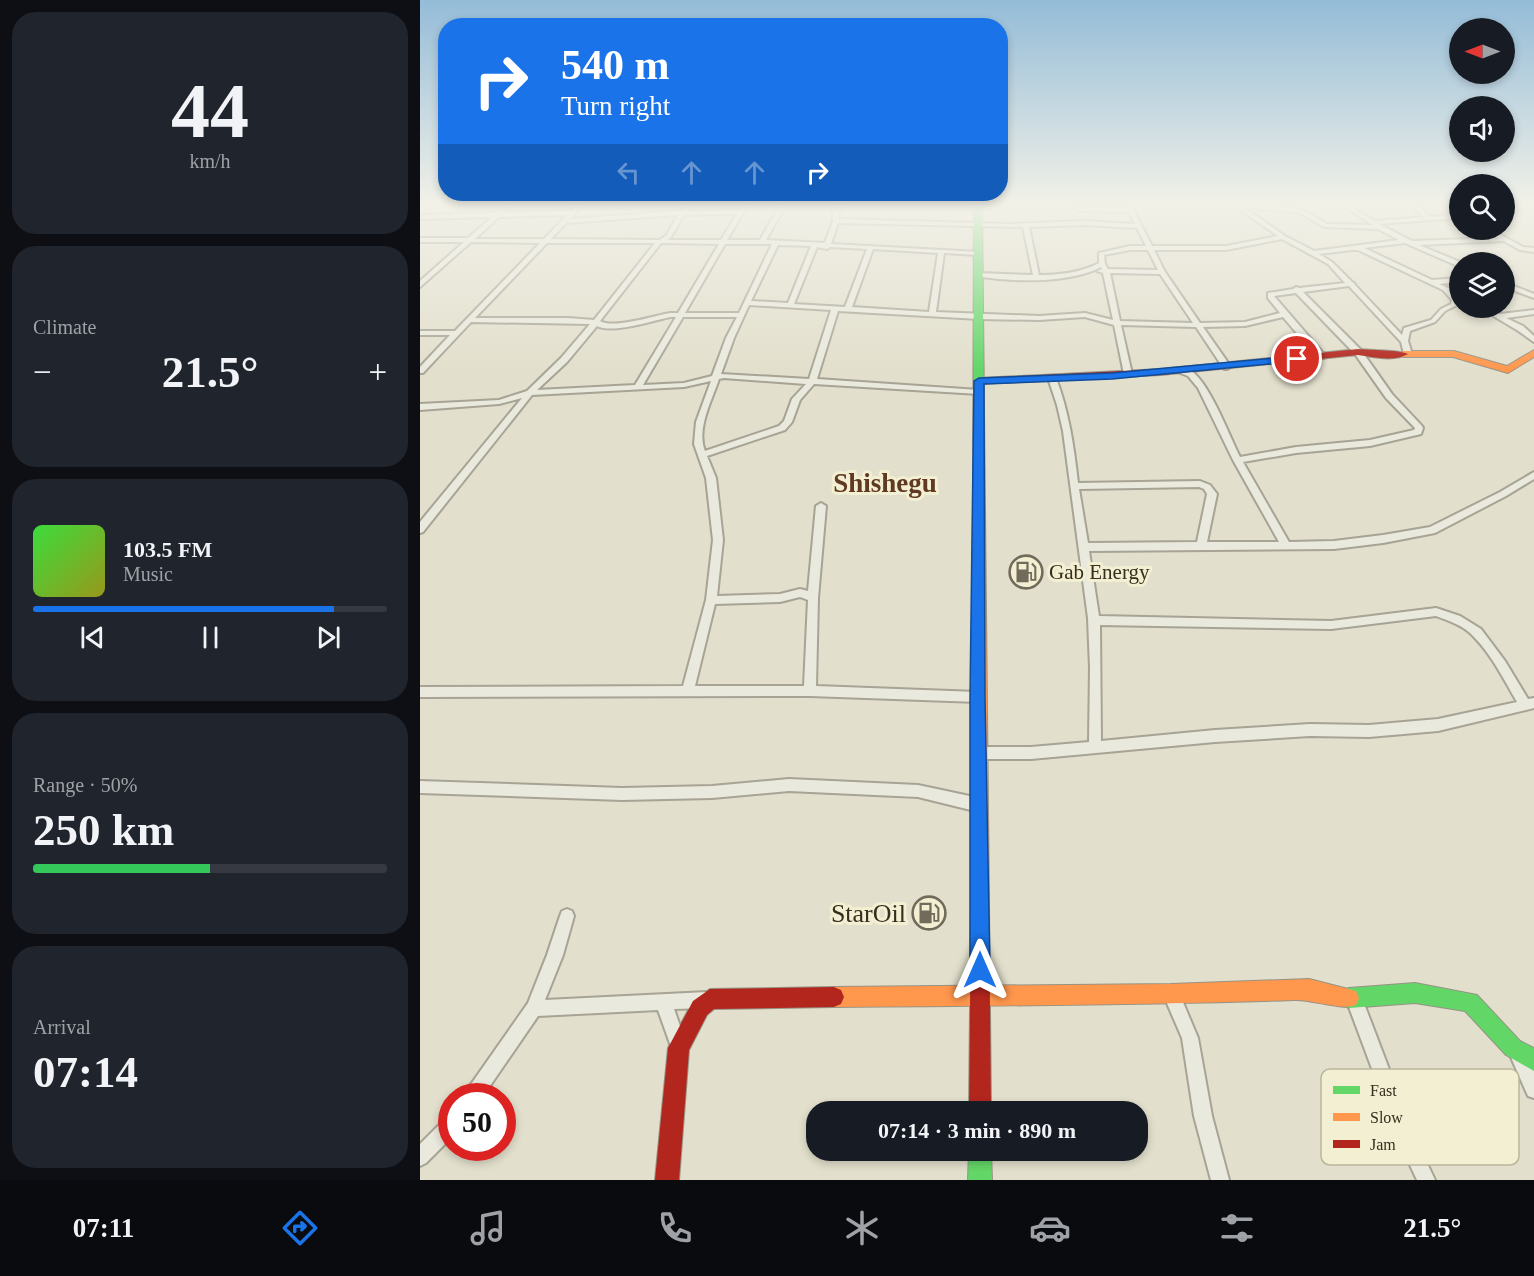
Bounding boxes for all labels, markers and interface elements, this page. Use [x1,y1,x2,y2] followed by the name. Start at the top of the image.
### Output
[1449,18,1515,84] north arrow
[1449,18,1515,318] map controls
[462,42,540,120] icon: right
[561,42,670,88] text: 540 m
[171,67,249,154] text: 44
[561,91,670,121] text: Turn right
[1449,96,1515,162] button: sound
[189,150,231,172] text: km/h
[612,156,645,189] icon: left
[675,156,708,189] icon: ahead
[738,156,771,189] icon: ahead
[801,156,834,189] icon: right
[1449,174,1515,240] button: search
[1449,252,1515,318] button: layers
[33,316,96,338] text: Climate
[1271,333,1322,384] pin
[1280,342,1313,375] icon: arrive
[162,347,258,397] text: 21.5°
[33,354,52,390] text: −
[368,354,387,390] text: +
[833,468,937,498] district label: Shishegu
[123,537,212,562] text: 103.5 FM
[1008,554,1044,590] fuel station icon: Gab Energy
[1049,560,1150,584] place label: Gab Energy
[123,563,173,585] text: Music
[76,621,109,654] icon: previous
[194,621,227,654] icon: pause
[312,621,345,654] icon: next
[33,774,137,796] text: Range · 50%
[33,805,174,855] text: 250 km
[911,895,947,931] fuel station icon: StarOil
[831,899,906,928] place label: StarOil
[948,938,1012,1002] position arrow
[33,1016,91,1038] text: Arrival
[33,1047,138,1097] text: 07:14
[1321,1069,1519,1165] legend
[1370,1082,1397,1099] text: Fast
[438,1083,516,1161] speed limit sign: 50
[1370,1109,1403,1126] text: Slow
[878,1118,1076,1143] text: 07:14 · 3 min · 890 m
[1370,1136,1396,1153] text: Jam
[279,1207,321,1249] icon: directions
[467,1207,509,1249] icon: music
[654,1207,696,1249] icon: phone
[841,1207,883,1249] icon: climate
[1029,1207,1071,1249] icon: car
[1216,1207,1258,1249] icon: filters
[73,1213,134,1243] text: 07:11
[1403,1213,1461,1243] text: 21.5°

